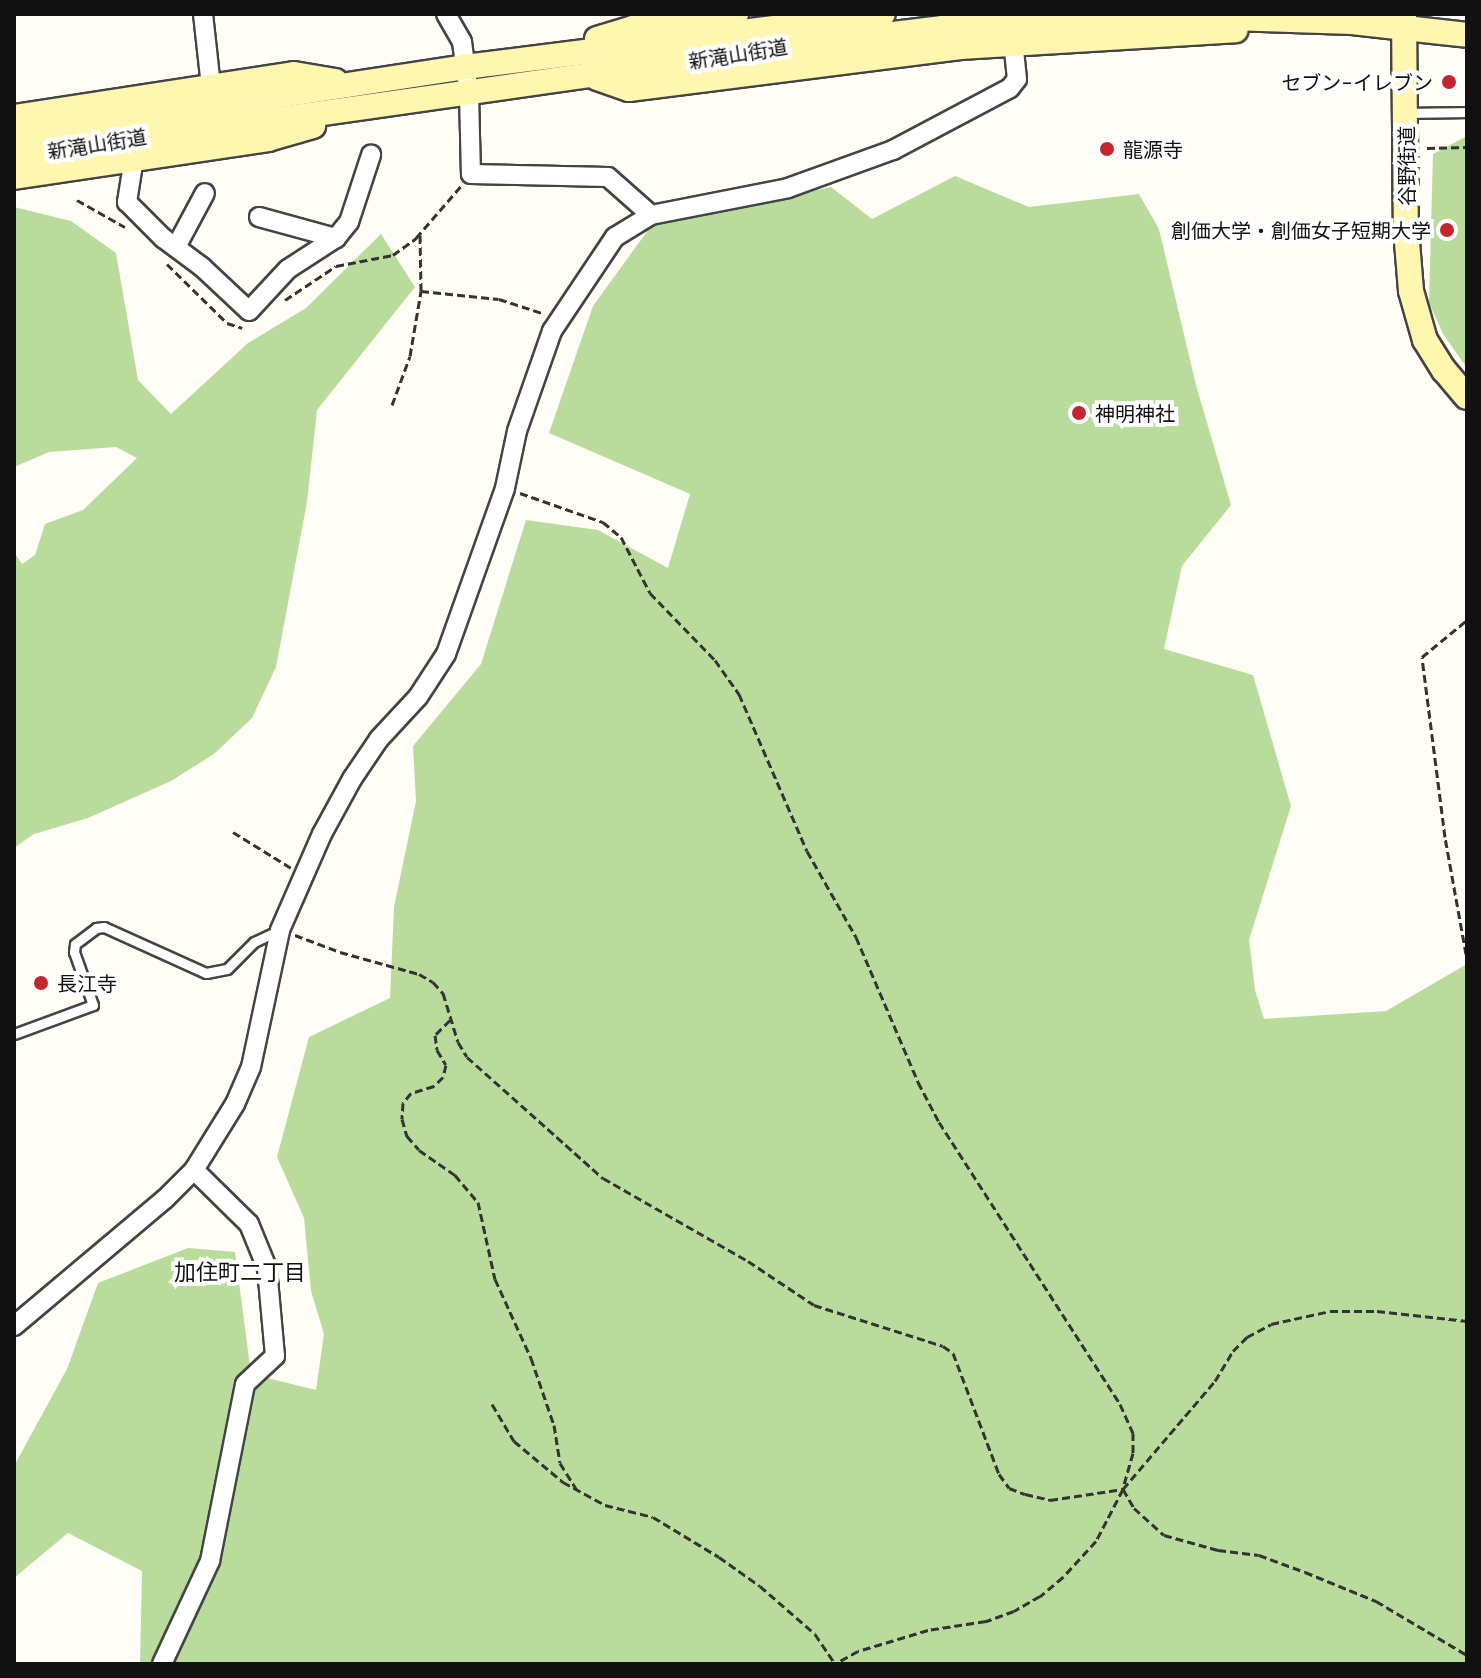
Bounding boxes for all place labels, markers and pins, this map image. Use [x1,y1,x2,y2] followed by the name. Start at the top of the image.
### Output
[1281,70,1433,94] place label: セブン-イレブン
[1440,73,1458,91] marker: セブン-イレブン
[1123,137,1183,161] place label: 龍源寺
[1098,140,1116,158] marker: 龍源寺
[1171,218,1431,242] place label: 創価大学・創価女子短期大学
[1438,221,1456,239] marker: 創価大学・創価女子短期大学
[1095,401,1175,425] place label: 神明神社
[1070,404,1088,422] marker: 神明神社
[57,971,117,995] place label: 長江寺
[32,974,50,992] marker: 長江寺

